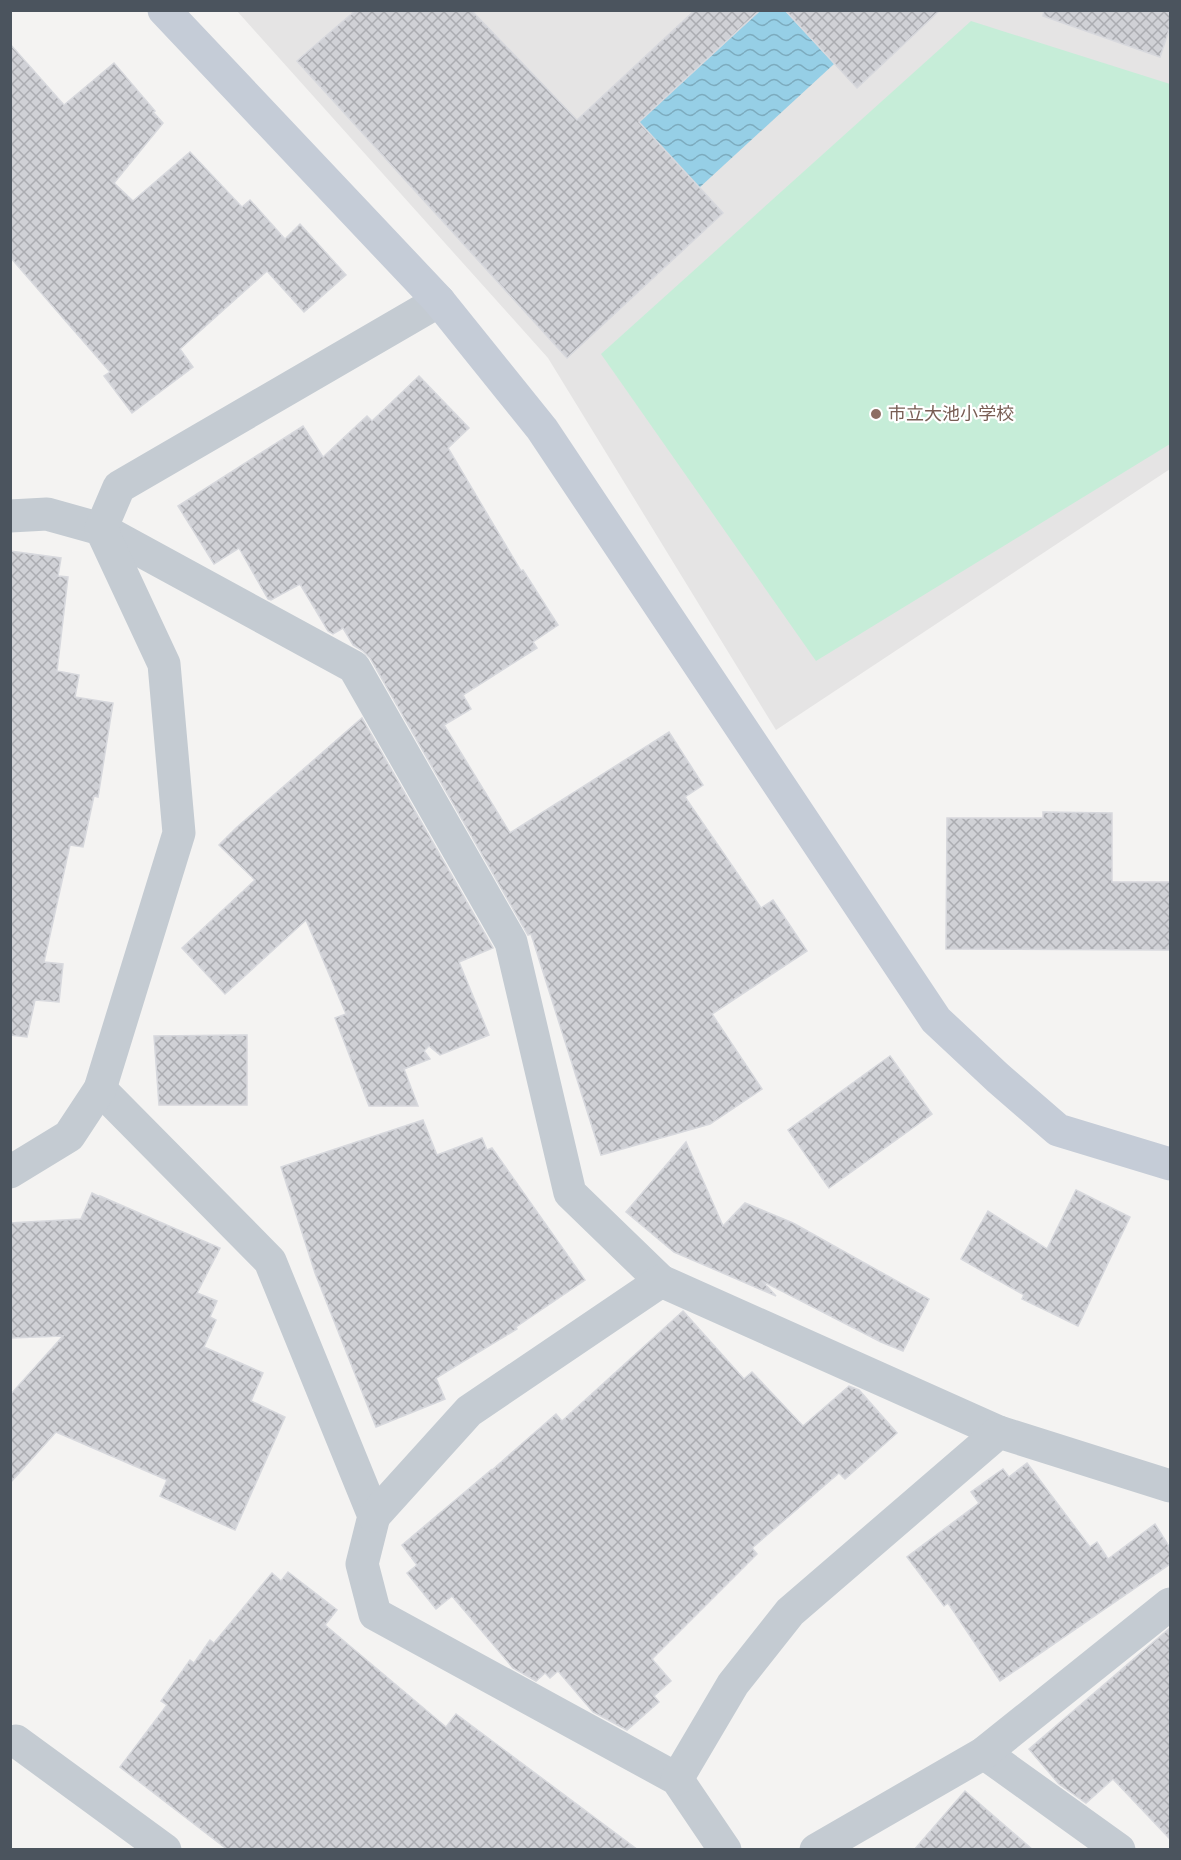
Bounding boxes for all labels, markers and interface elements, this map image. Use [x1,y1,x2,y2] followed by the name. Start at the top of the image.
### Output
[888,402,1014,424] place label: 市立大池小学校
[869,407,883,421] marker: 市立大池小学校

